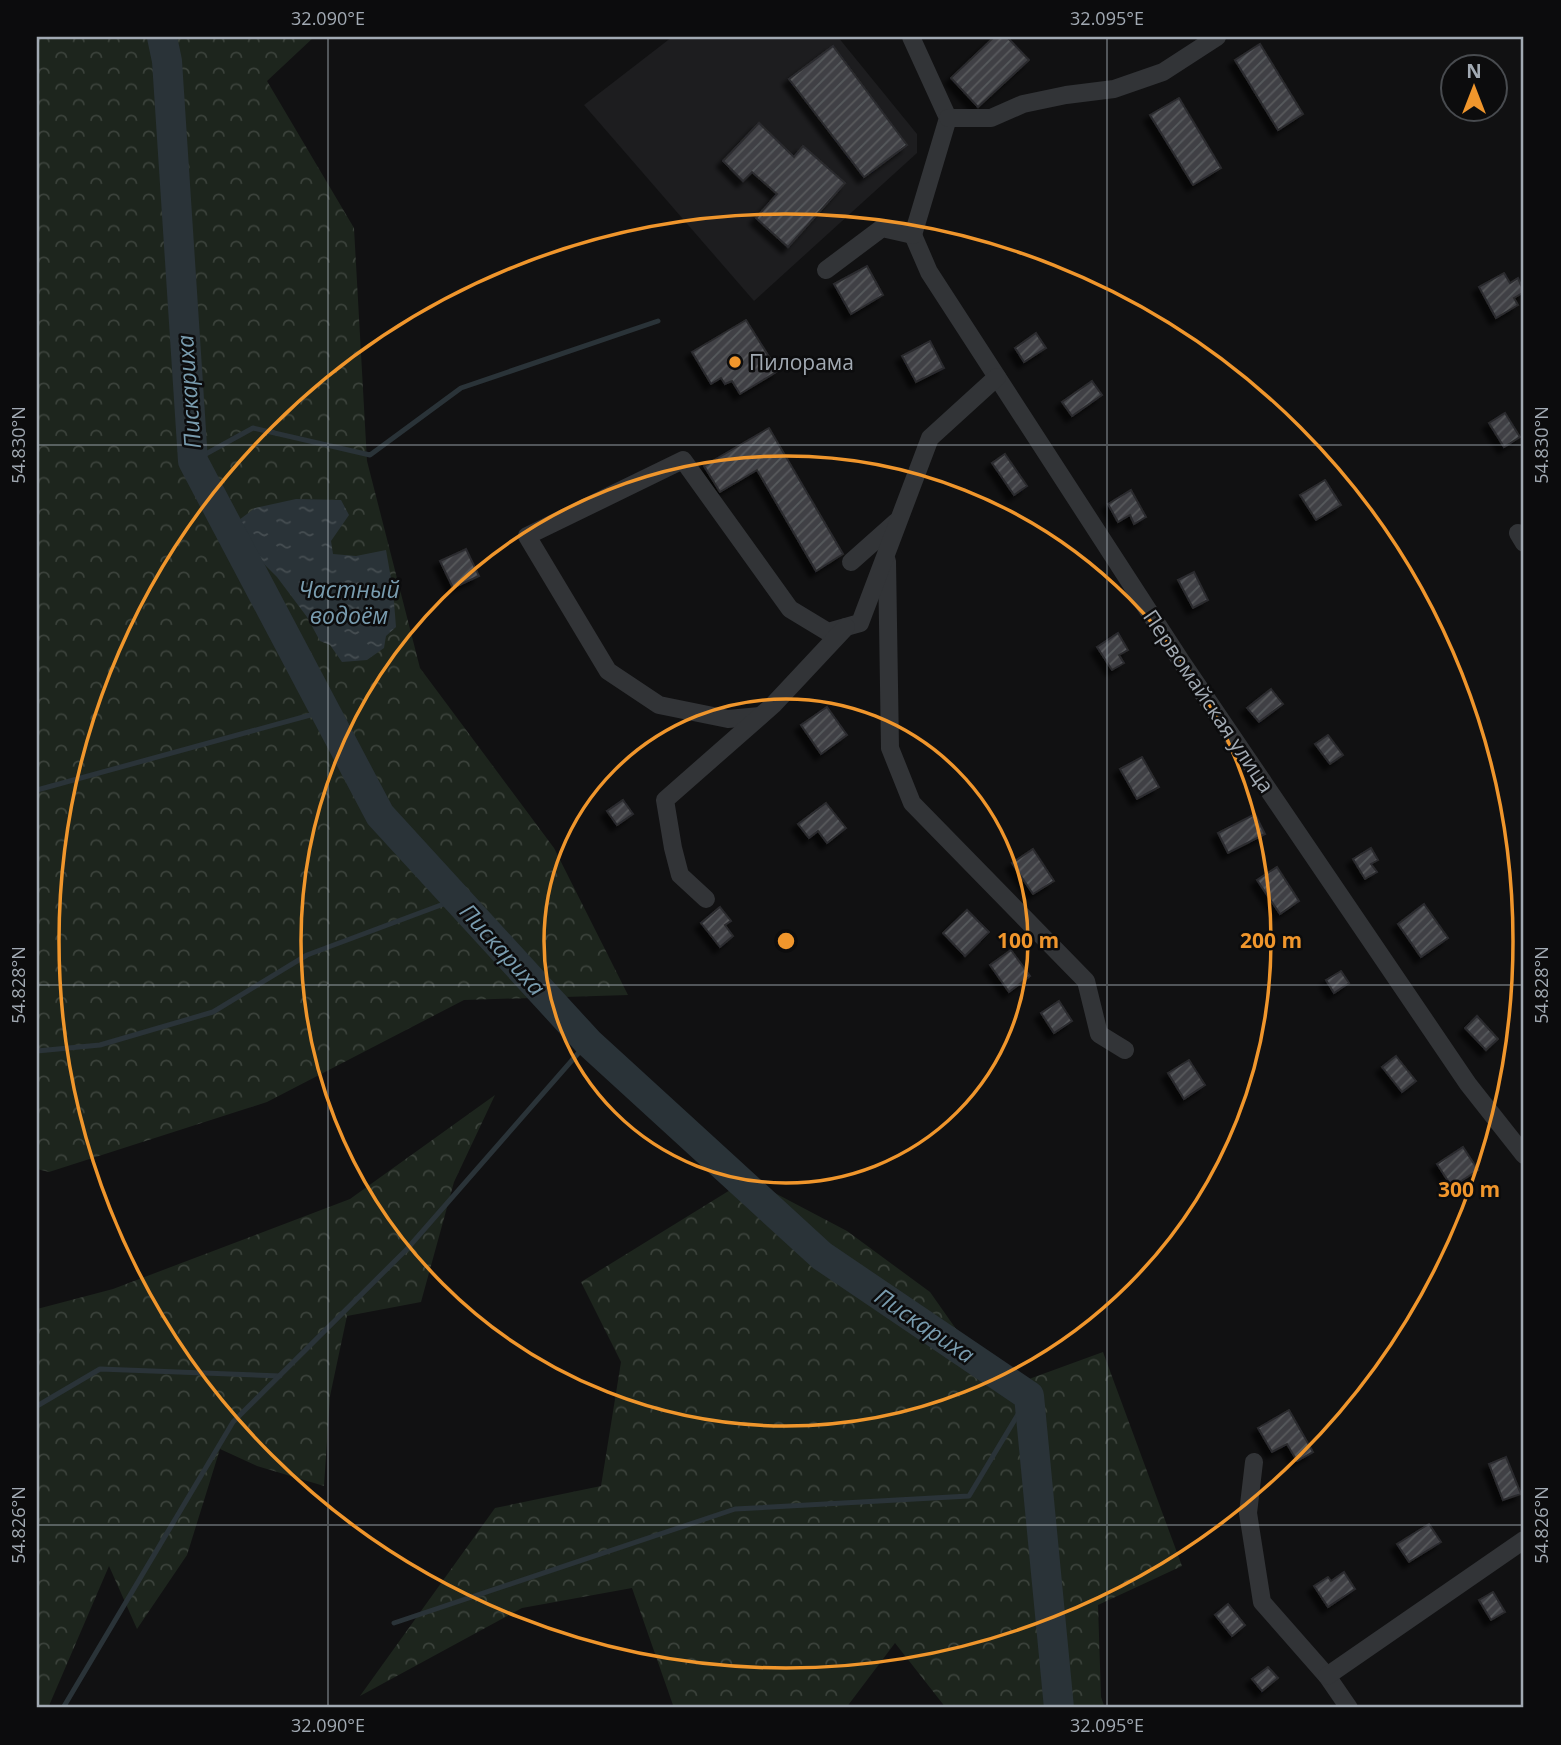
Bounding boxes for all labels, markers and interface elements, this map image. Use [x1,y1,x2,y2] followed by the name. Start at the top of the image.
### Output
[291,6,365,30] text: 32.090°E
[1070,6,1144,30] text: 32.095°E
[1438,52,1508,122] north arrow
[1466,58,1482,84] text: N
[168,334,208,450] water label: Пискариха
[749,348,854,376] place label: Пилорама
[727,354,743,370] marker: Пилорама
[6,406,30,484] text: 54.830°N
[1529,406,1553,484] text: 54.830°N
[298,573,400,631] water label: Частный водоём
[1137,604,1281,798] street label: Первомайская улица
[453,896,553,1002] water label: Пискариха
[997,926,1059,954] text: 100 m
[1240,926,1302,954] text: 200 m
[774,929,798,953] centre of rings
[6,946,30,1024] text: 54.828°N
[1529,946,1553,1024] text: 54.828°N
[1438,1175,1500,1203] text: 300 m
[869,1280,981,1370] water label: Пискариха
[6,1486,30,1564] text: 54.826°N
[1529,1486,1553,1564] text: 54.826°N
[291,1713,365,1737] text: 32.090°E
[1070,1713,1144,1737] text: 32.095°E

